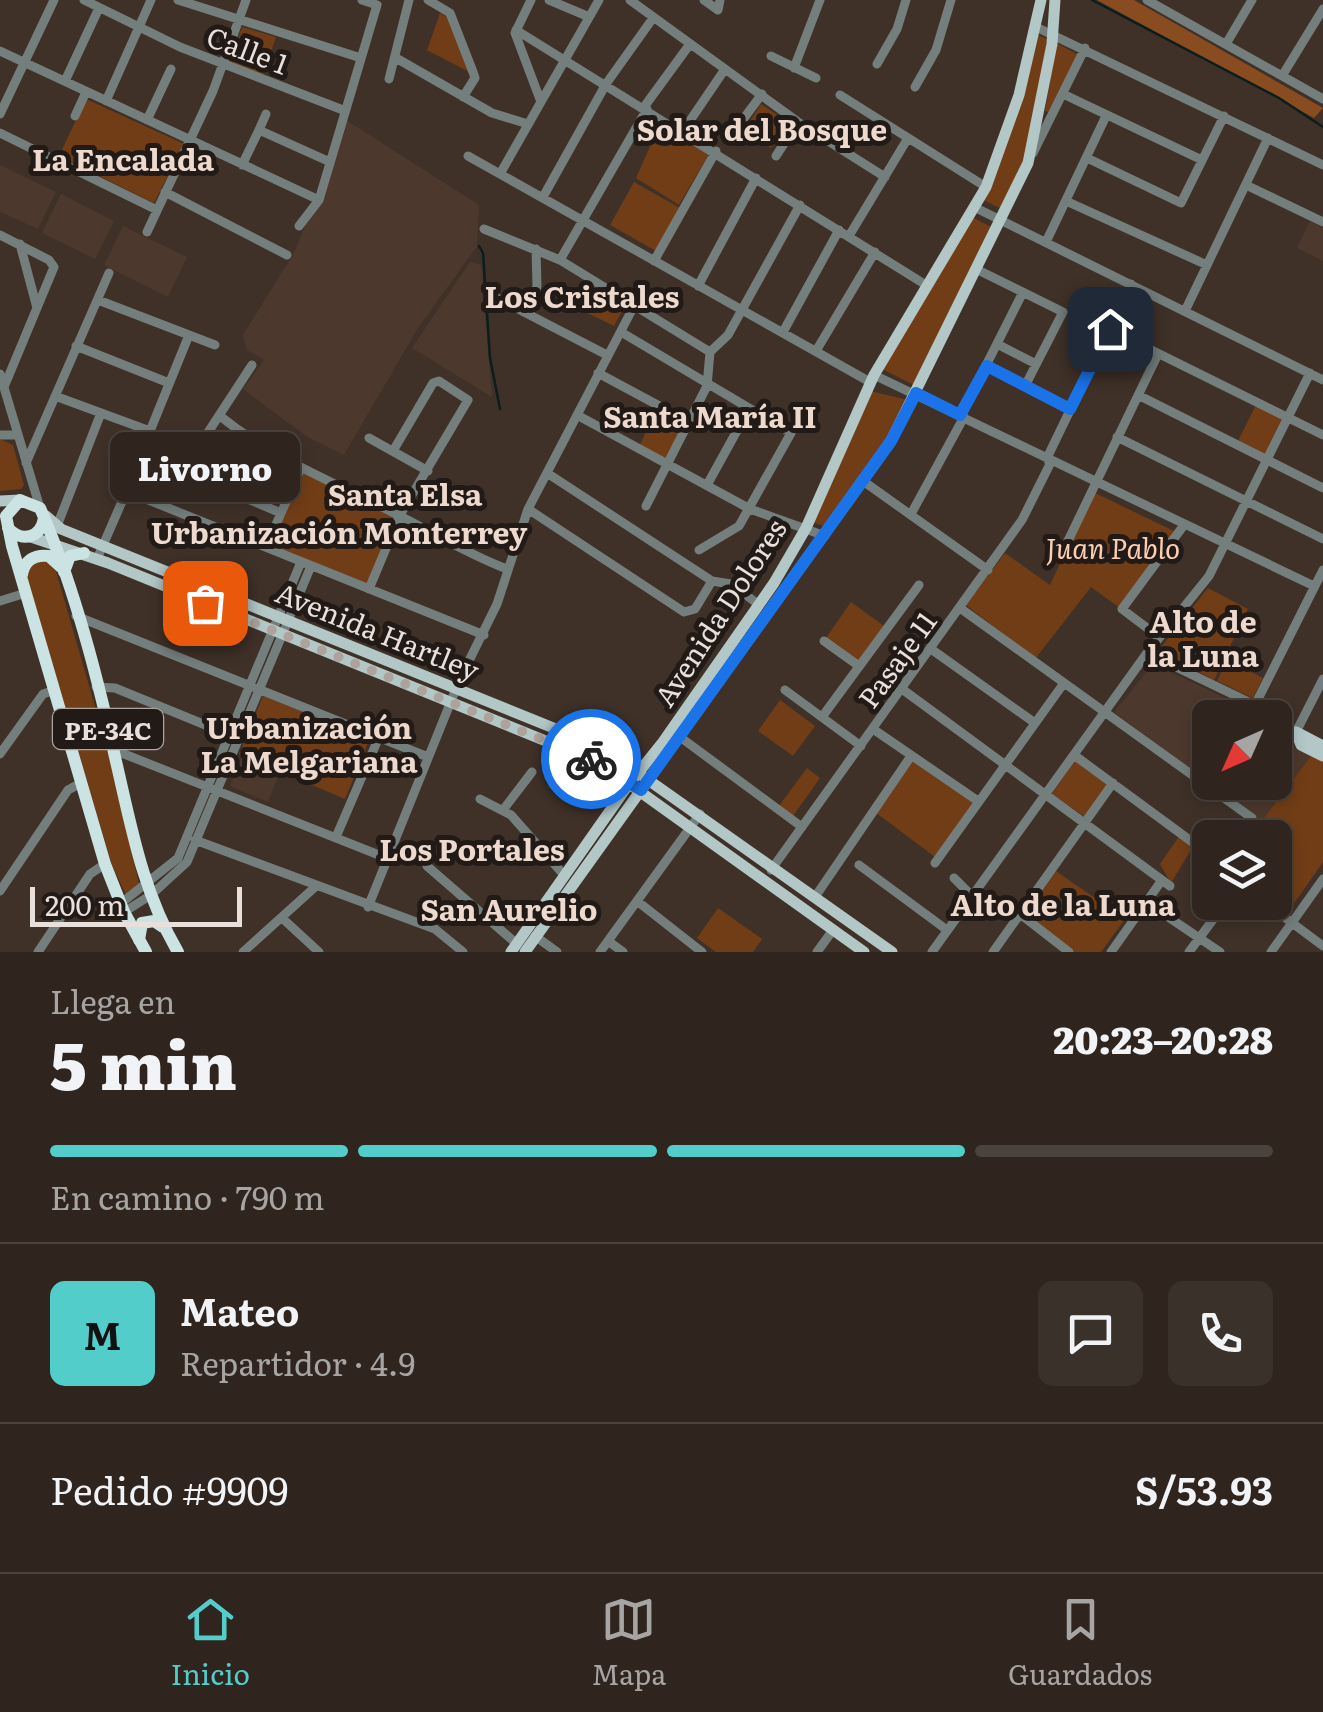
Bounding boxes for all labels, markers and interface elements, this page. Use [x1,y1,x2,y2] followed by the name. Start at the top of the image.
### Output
[201,14,295,84] street label: Calle 1
[637,106,887,150] district label: Solar del Bosque
[32,136,215,180] district label: La Encalada
[485,273,679,317] district label: Los Cristales
[1068,287,1153,372] pin
[1083,302,1138,357] icon: home
[603,393,817,437] district label: Santa María II
[110,433,300,503] callout: Livorno
[138,443,272,491] text: Livorno
[328,471,483,515] district label: Santa Elsa
[151,509,528,553] district label: Urbanización Monterrey
[642,510,796,714] street label: Avenida Dolores
[1046,526,1180,568] park label: Juan Pablo
[163,561,248,646] pin
[270,570,487,690] street label: Avenida Hartley
[178,576,233,631] icon: bag
[1147,598,1259,676] district label: Alto de la Luna
[847,602,945,716] street label: Pasaje 11
[1192,700,1292,800] north arrow
[1192,700,1292,920] map controls
[201,704,418,782] district label: Urbanización La Melgariana
[53,709,163,749] road number: PE-34C
[541,709,641,809] courier
[564,732,619,787] icon: bike
[1192,820,1292,920] button: layers
[379,826,565,870] district label: Los Portales
[951,881,1176,925] district label: Alto de la Luna
[30,882,242,926] scale bar
[45,883,124,925] text: 200 m
[420,886,598,930] district label: San Aurelio
[50,976,175,1024] text: Llega en
[1053,1009,1273,1066] text: 20:23–20:28
[50,1013,237,1110] text: 5 min
[50,1172,325,1220] text: En camino · 790 m
[180,1281,300,1338] text: Mateo
[1038,1281,1143,1386] button: chat
[1168,1281,1273,1386] button: phone
[84,1305,121,1362] text: M
[180,1338,415,1386] text: Repartidor · 4.9
[50,1460,288,1517] text: Pedido #9909
[1135,1460,1273,1517] text: S/53.93
[171,1592,250,1694] tab: Inicio
[592,1592,666,1694] tab: Mapa
[1008,1592,1152,1694] tab: Guardados

